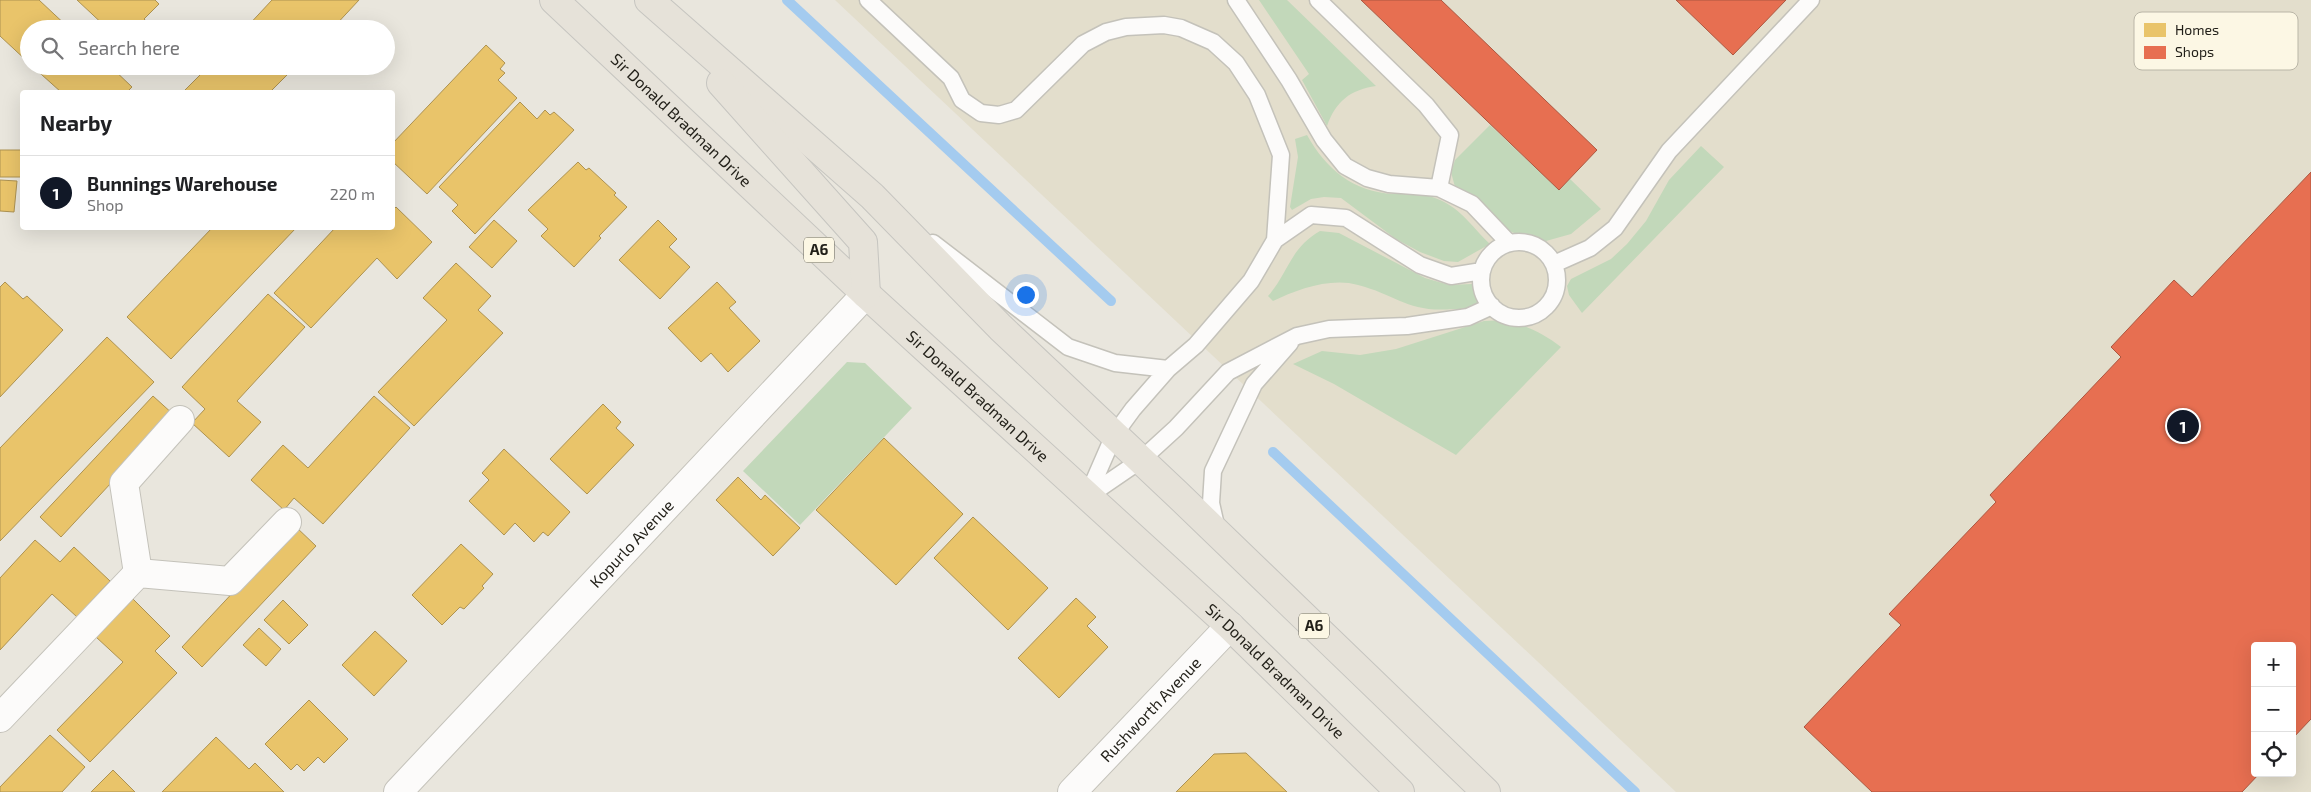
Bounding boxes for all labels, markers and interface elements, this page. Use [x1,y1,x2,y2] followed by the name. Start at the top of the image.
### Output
[2134,12,2298,70] legend
[20,20,395,75] search box
[2175,21,2219,38] text: Homes
[38,34,66,62] icon: search
[78,36,180,59] text: Search here
[2175,43,2214,60] text: Shops
[608,49,756,190] street label: Sir Donald Bradman Drive
[40,110,112,135] text: Nearby
[87,172,278,195] text: Bunnings Warehouse
[53,184,59,203] text: 1
[330,184,375,203] text: 220 m
[87,195,124,214] text: Shop
[804,238,834,262] road number: A6
[1013,282,1039,308] your location
[903,326,1053,465] street label: Sir Donald Bradman Drive
[2167,407,2199,445] pin: 1
[585,495,677,591] street label: Kopurlo Avenue
[1202,599,1349,742] street label: Sir Donald Bradman Drive
[1299,614,1329,638] road number: A6
[2251,642,2296,777] map controls
[2251,642,2296,687] button: +
[1096,653,1204,765] street label: Rushworth Avenue
[2251,687,2296,732] button: −
[2251,732,2296,777] button: locate

